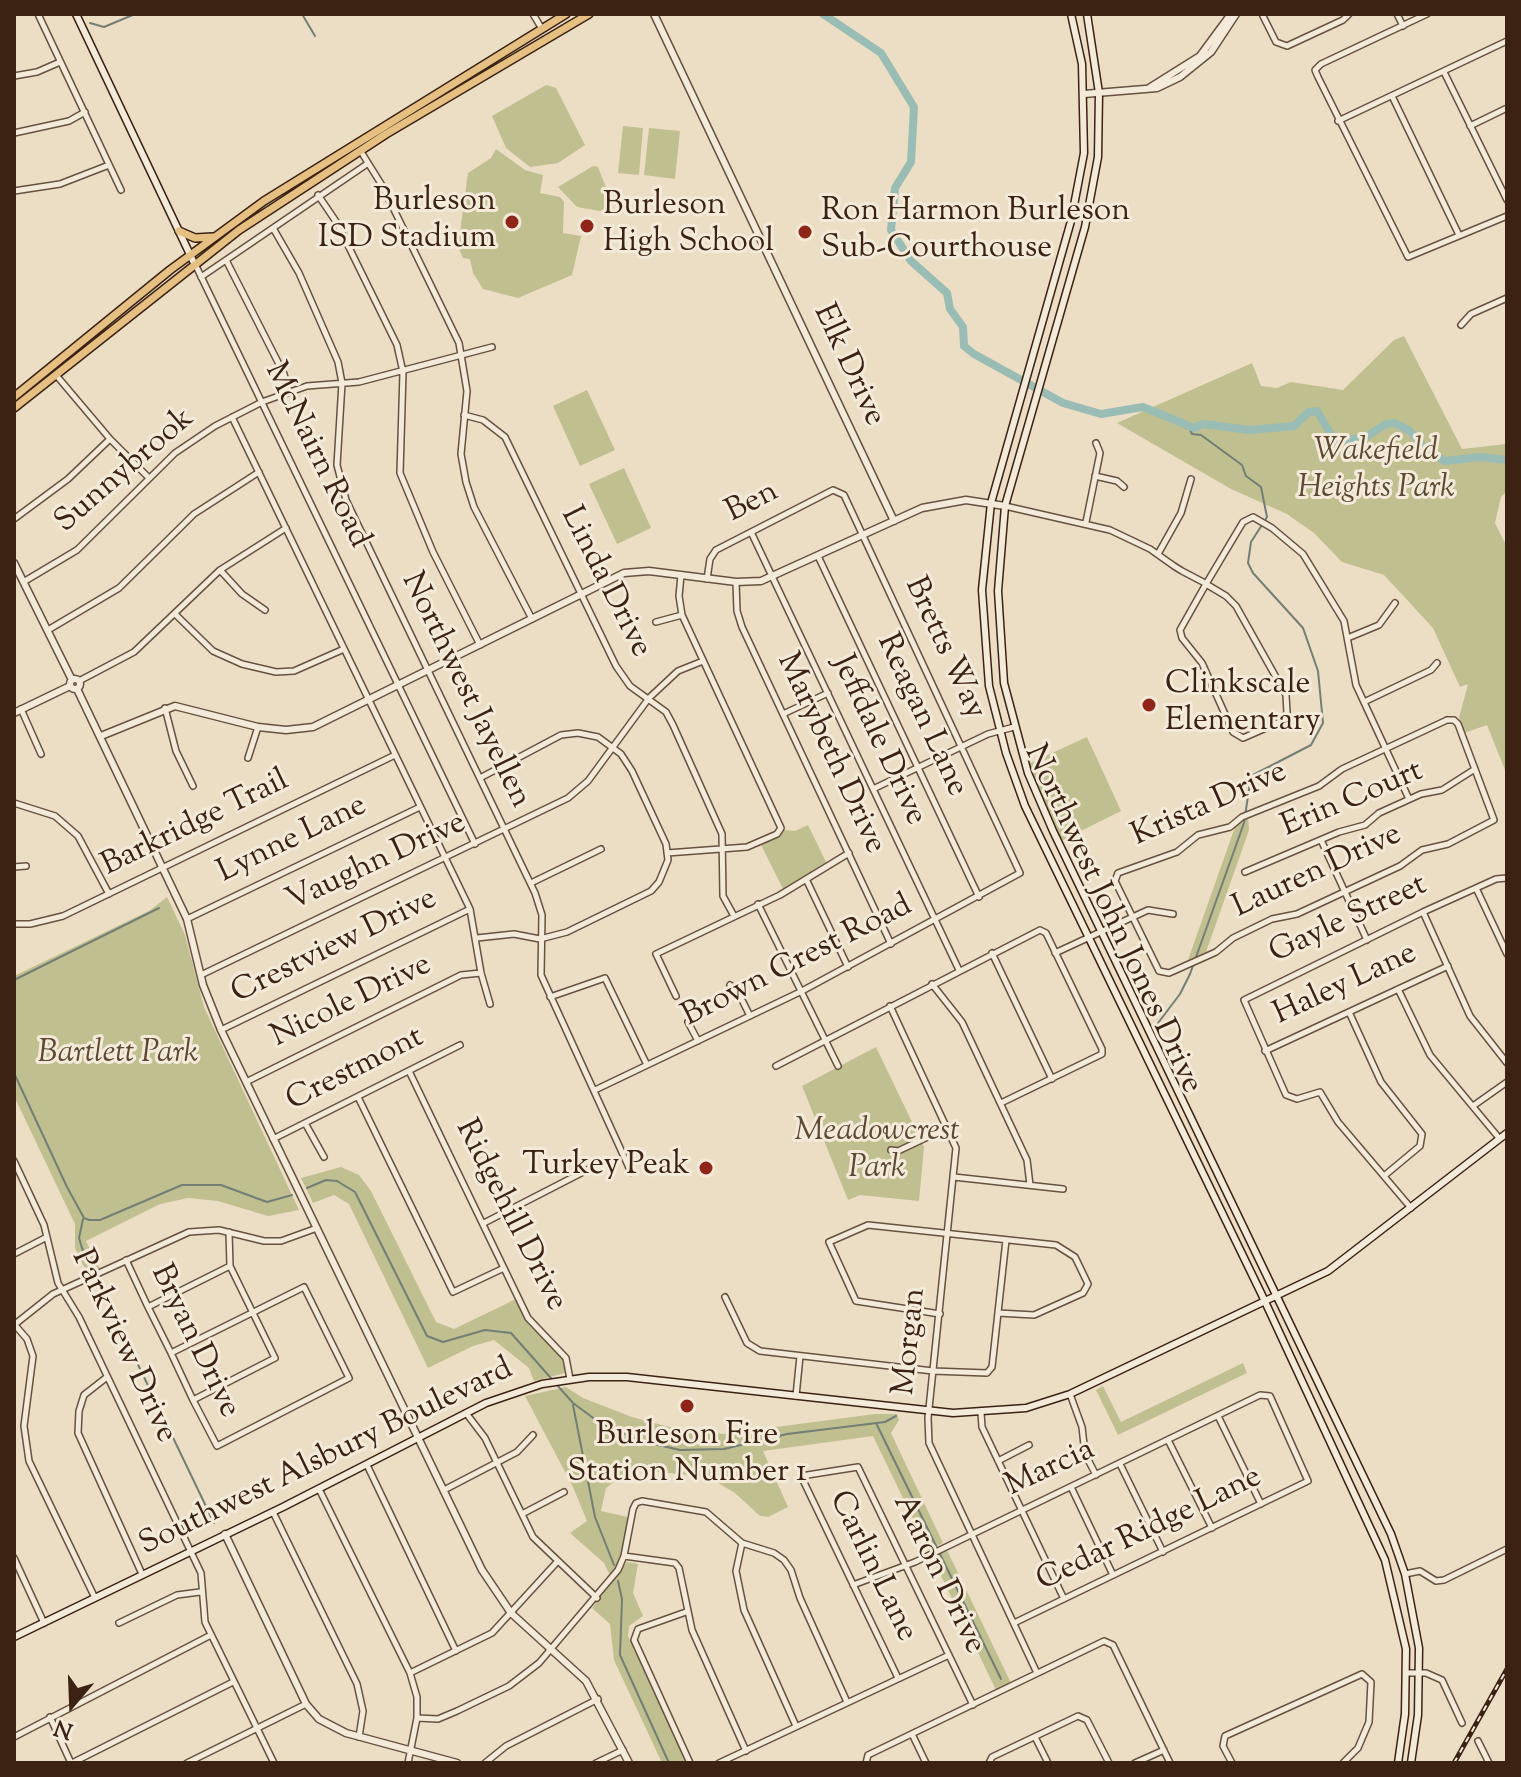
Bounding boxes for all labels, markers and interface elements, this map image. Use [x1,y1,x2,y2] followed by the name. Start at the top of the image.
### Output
[318,185,496,260] place label: Burleson ISD Stadium
[603,189,774,264] place label: Burleson High School
[821,195,1130,270] place label: Ron Harmon Burleson Sub-Courthouse
[503,213,521,231] marker: Burleson ISD Stadium
[578,217,596,235] marker: Burleson High School
[796,223,814,241] marker: Ron Harmon Burleson Sub-Courthouse
[802,299,892,433] street label: Elk Drive
[254,357,376,555] street label: McNairn Road
[49,401,203,543] street label: Sunnybrook
[1297,435,1455,510] park label: Wakefield Heights Park
[720,475,786,533] street label: Ben
[550,501,658,665] street label: Linda Drive
[390,567,538,815] street label: Northwest Jayellen
[893,572,993,726] street label: Bretts Way
[866,629,974,803] street label: Reagan Lane
[766,647,892,861] street label: Marybeth Drive
[821,650,933,832] street label: Jeffdale Drive
[1165,668,1321,743] place label: Clinkscale Elementary
[1140,696,1158,714] marker: Clinkscale Elementary
[1013,740,1209,1100] street label: Northwest John Jones Drive
[1276,754,1430,848] street label: Erin Court
[1127,755,1293,857] street label: Krista Drive
[96,763,296,887] street label: Barkridge Trail
[212,788,374,894] street label: Lynne Lane
[281,806,473,922] street label: Vaughn Drive
[1228,817,1408,929] street label: Lauren Drive
[1264,868,1434,974] street label: Gayle Street
[226,882,444,1014] street label: Crestview Drive
[677,888,919,1038] street label: Brown Crest Road
[1268,936,1424,1036] street label: Haley Lane
[266,948,438,1058] street label: Nicole Drive
[281,1020,431,1122] street label: Crestmont
[38,1037,198,1075] park label: Bartlett Park
[444,1114,574,1318] street label: Ridgehill Drive
[794,1115,960,1190] park label: Meadowcrest Park
[522,1149,690,1187] place label: Turkey Peak
[697,1159,715,1177] marker: Turkey Peak
[61,1244,183,1450] street label: Parkview Drive
[139,1259,247,1425] street label: Bryan Drive
[887,1286,937,1398] street label: Morgan
[134,1352,520,1566] street label: Southwest Alsbury Boulevard
[678,1397,696,1415] marker: Burleson Fire Station Number 1
[567,1419,807,1494] place label: Burleson Fire Station Number 1
[1000,1433,1102,1507] street label: Marcia
[1031,1460,1269,1602] street label: Cedar Ridge Lane
[818,1485,924,1649] street label: Carlin Lane
[882,1489,992,1661] street label: Aaron Drive
[32,1665,112,1745] north arrow
[51,1710,78,1746] text: N

